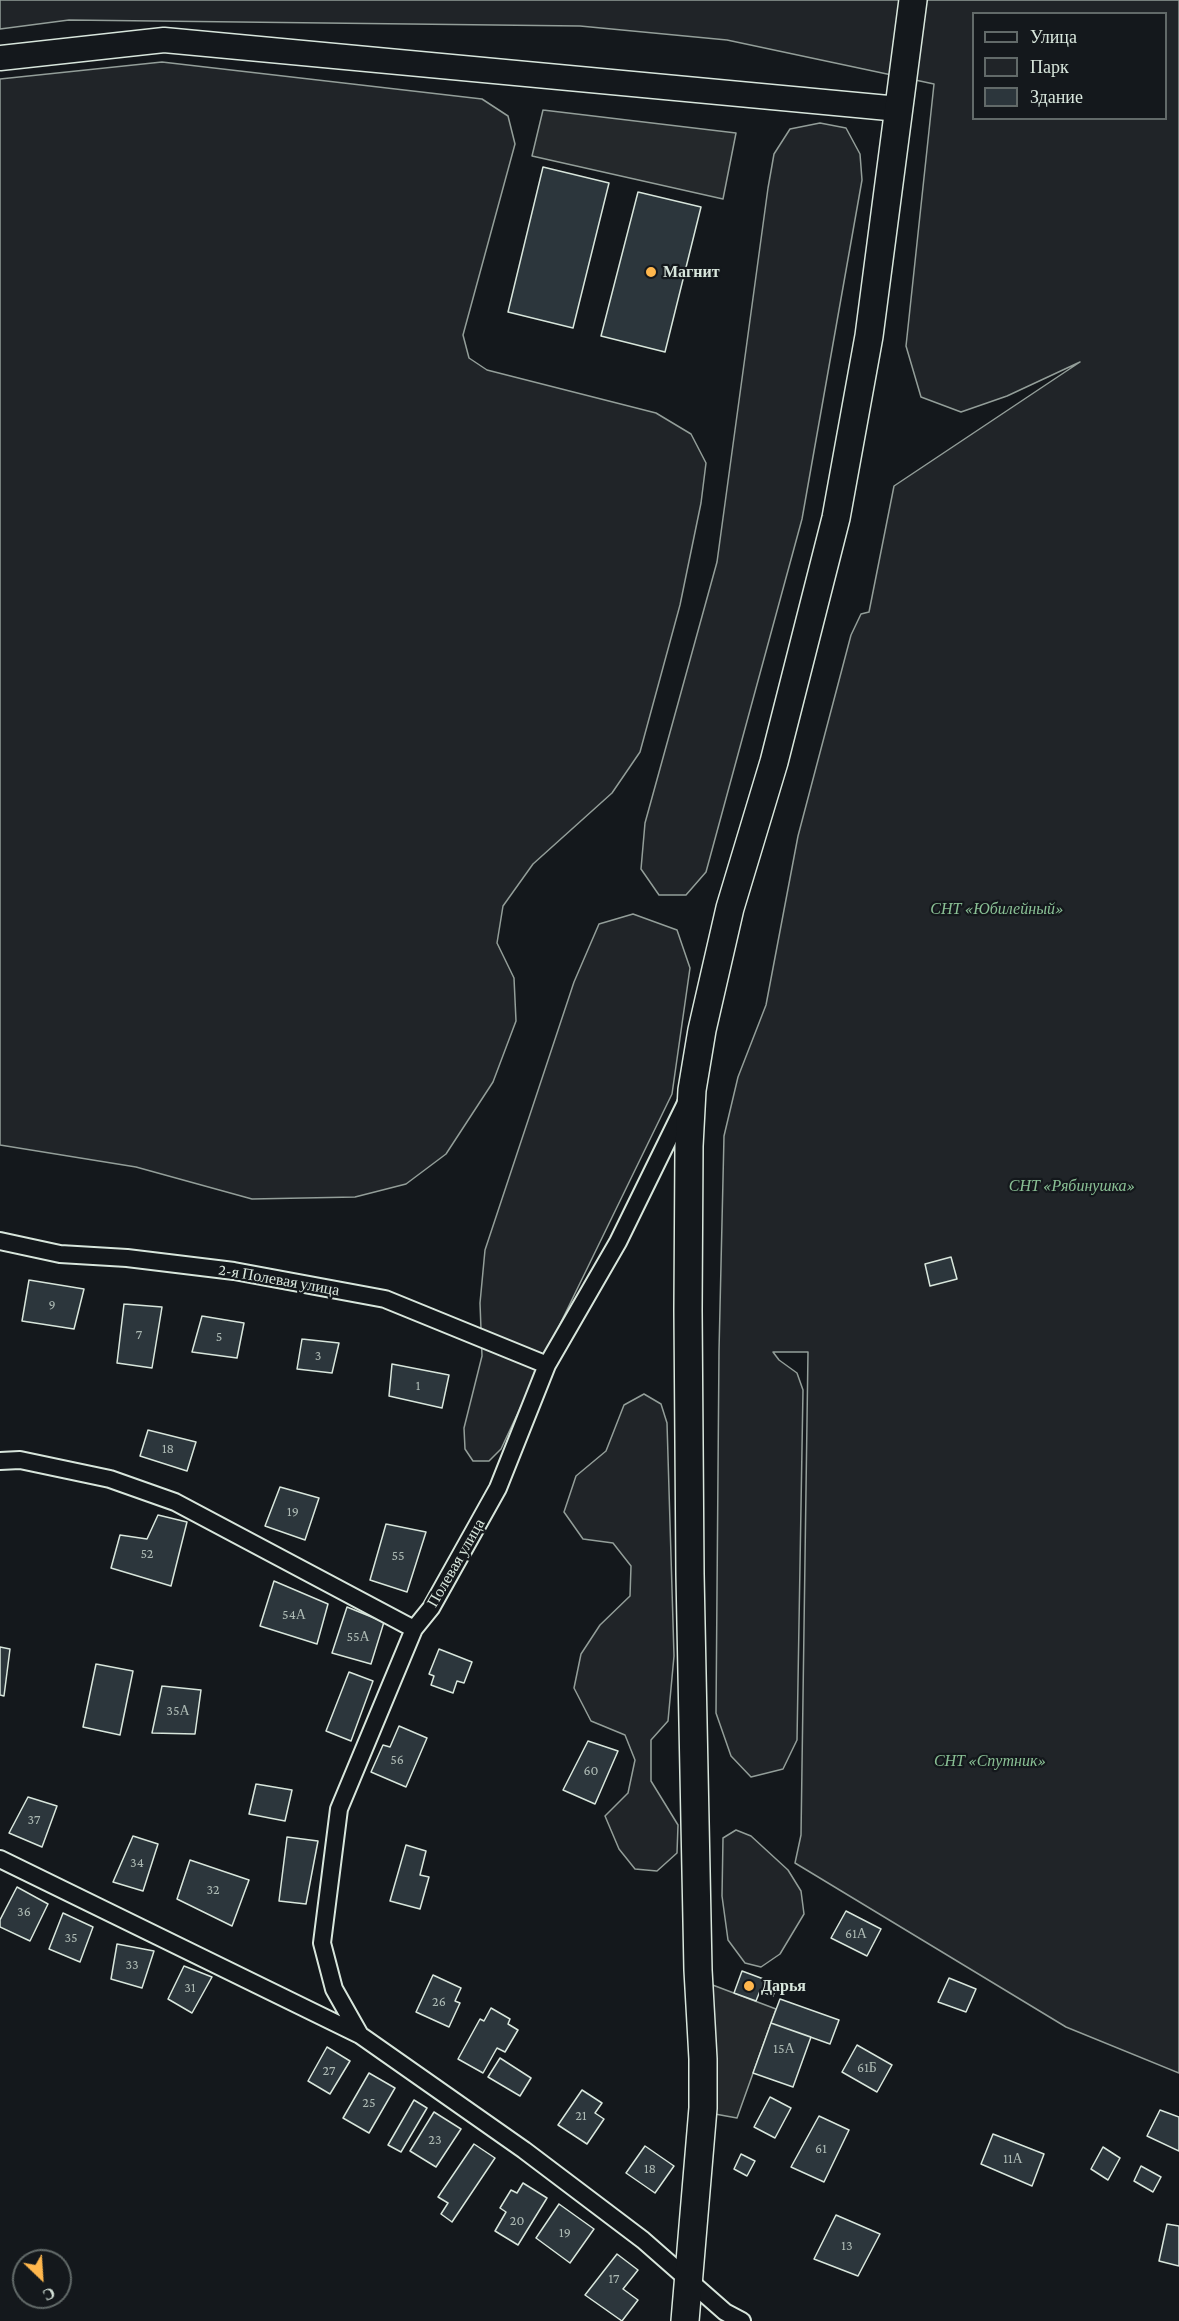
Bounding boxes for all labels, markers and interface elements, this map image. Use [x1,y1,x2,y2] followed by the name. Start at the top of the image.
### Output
[972,12,1167,120] legend
[1030,27,1077,47] text: Улица
[1030,57,1069,77] text: Парк
[1030,87,1083,107] text: Здание
[663,262,720,282] place label: Магнит
[644,265,658,279] marker: Магнит
[930,899,1064,919] park label: СНТ «Юбилейный»
[1009,1176,1135,1196] park label: СНТ «Рябинушка»
[217,1260,341,1300] street label: 2-я Полевая улица
[48,1297,56,1313] house number: 9
[136,1327,142,1343] house number: 7
[216,1329,222,1345] house number: 5
[315,1348,321,1364] house number: 3
[416,1378,420,1394] house number: 1
[162,1441,174,1457] house number: 18
[287,1504,299,1520] house number: 19
[423,1515,489,1611] street label: Полевая улица
[141,1546,153,1562] house number: 52
[391,1548,405,1564] house number: 55
[282,1607,306,1623] house number: 54А
[346,1629,370,1645] house number: 55А
[166,1703,190,1719] house number: 35А
[934,1751,1046,1771] park label: СНТ «Спутник»
[390,1752,404,1768] house number: 56
[583,1763,599,1779] house number: 60
[28,1812,40,1828] house number: 37
[130,1855,144,1871] house number: 34
[206,1882,220,1898] house number: 32
[17,1904,31,1920] house number: 36
[845,1926,867,1942] house number: 61А
[64,1930,78,1946] house number: 35
[125,1957,139,1973] house number: 33
[761,1976,806,1996] place label: Дарья
[742,1979,756,1993] marker: Дарья
[184,1980,196,1996] house number: 31
[432,1994,446,2010] house number: 26
[773,2041,795,2057] house number: 15А
[857,2060,877,2076] house number: 61Б
[323,2063,335,2079] house number: 27
[362,2095,376,2111] house number: 25
[575,2108,587,2124] house number: 21
[428,2132,442,2148] house number: 23
[815,2141,827,2157] house number: 61
[1003,2151,1023,2167] house number: 11А
[644,2161,656,2177] house number: 18
[510,2213,524,2229] house number: 20
[559,2225,571,2241] house number: 19
[841,2238,853,2254] house number: 13
[12,2249,72,2309] north arrow
[608,2271,620,2287] house number: 17
[40,2284,58,2304] text: С

